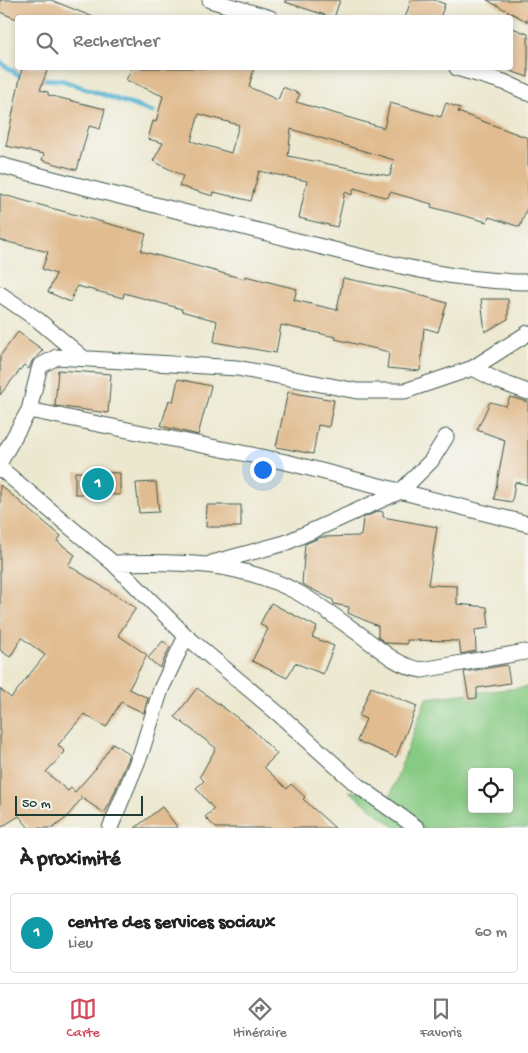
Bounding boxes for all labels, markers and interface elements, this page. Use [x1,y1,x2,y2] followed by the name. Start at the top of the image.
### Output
[15,15,513,70] search box
[33,29,61,57] icon: search
[73,31,159,54] text: Rechercher
[250,457,276,483] your location
[82,465,114,503] pin: 1
[468,768,513,813] map controls
[468,768,513,813] button: locate
[15,793,142,816] scale bar
[22,796,51,813] text: 50 m
[20,848,121,873] text: À proximité
[68,912,275,935] text: centre des services sociaux
[34,924,40,943] text: 1
[475,924,507,943] text: 60 m
[68,935,93,954] text: Lieu
[67,995,100,1042] tab: Carte
[233,995,287,1042] tab: Itinéraire
[420,995,461,1042] tab: Favoris

